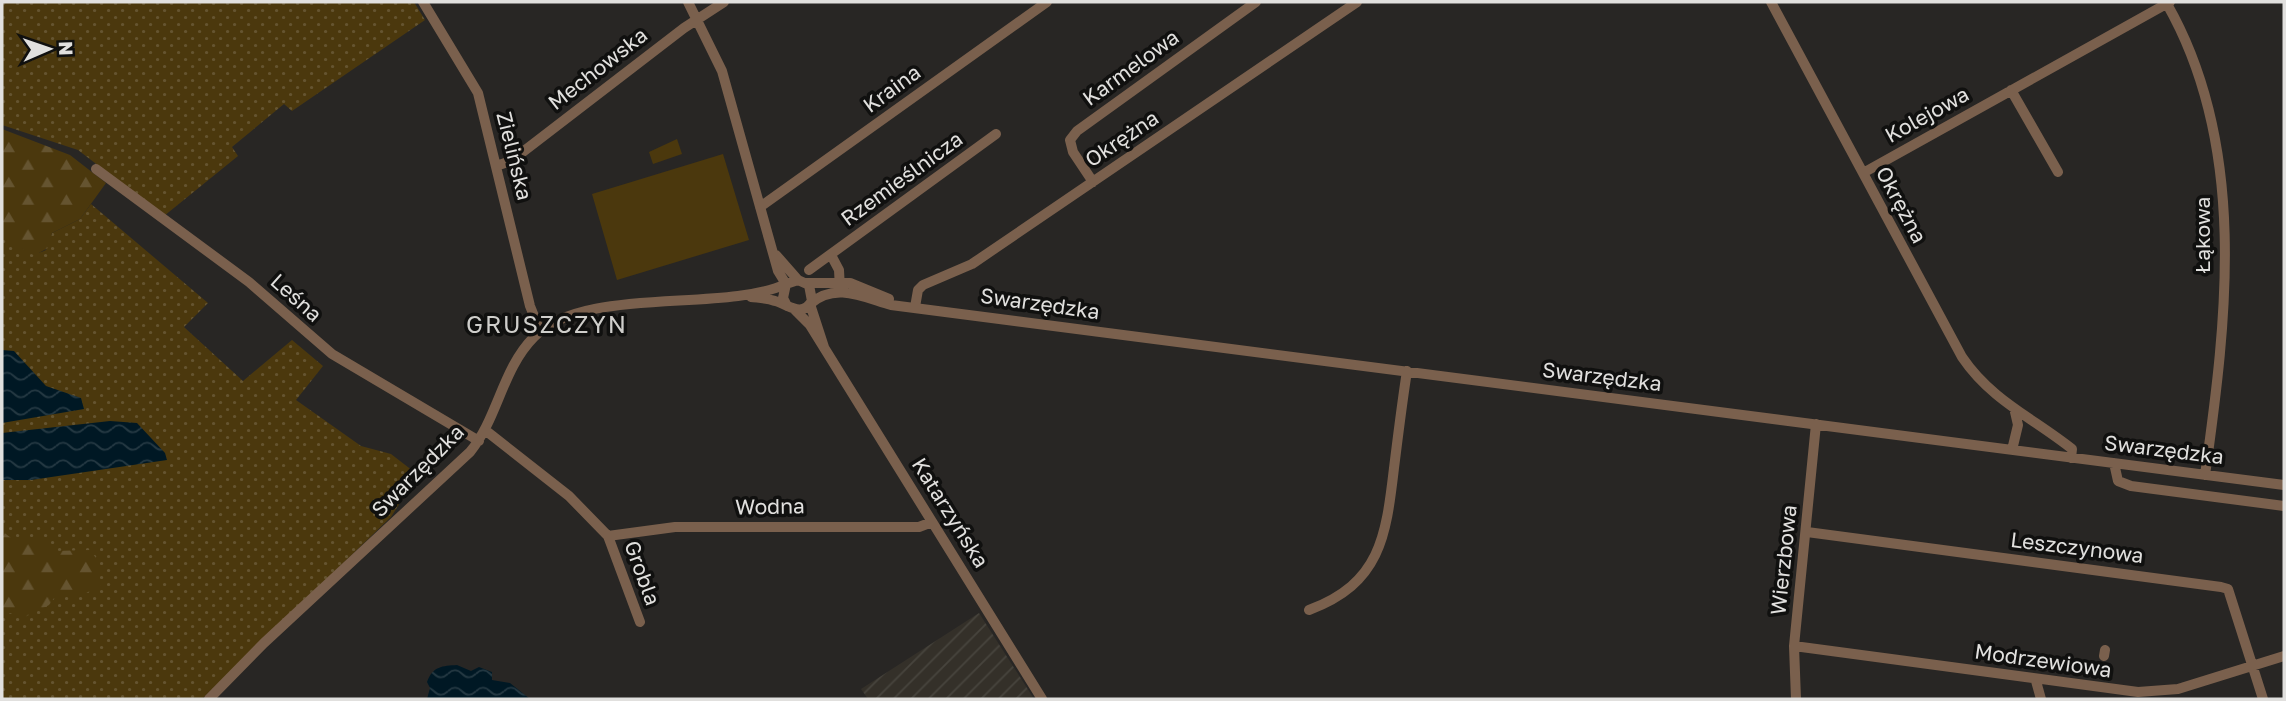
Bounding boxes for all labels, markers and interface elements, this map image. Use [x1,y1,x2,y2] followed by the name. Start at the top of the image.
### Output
[14,14,84,84] north arrow
[543,21,652,115] street label: Mechowska
[1077,24,1184,111] street label: Karmelowa
[55,41,78,56] text: N
[858,59,925,118] street label: Kraina
[1880,80,1973,148] street label: Kolejowa
[1080,104,1163,172] street label: Okrężna
[491,109,539,203] street label: Zielińska
[835,125,967,231] street label: Rzemieślnicza
[1871,162,1933,247] street label: Okrężna
[2189,197,2215,273] street label: Łąkowa
[266,268,328,327] street label: Leśna
[979,282,1101,324] street label: Swarzędzka
[466,309,628,338] district label: GRUSZCZYN
[1541,356,1663,396] street label: Swarzędzka
[366,419,469,522] street label: Swarzędzka
[2103,429,2225,469] street label: Swarzędzka
[907,453,995,572] street label: Katarzyńska
[735,492,805,520] street label: Wodna
[1764,503,1802,616] street label: Wierzbowa
[2009,526,2145,568] street label: Leszczynowa
[619,537,667,609] street label: Grobla
[1973,638,2113,682] street label: Modrzewiowa

